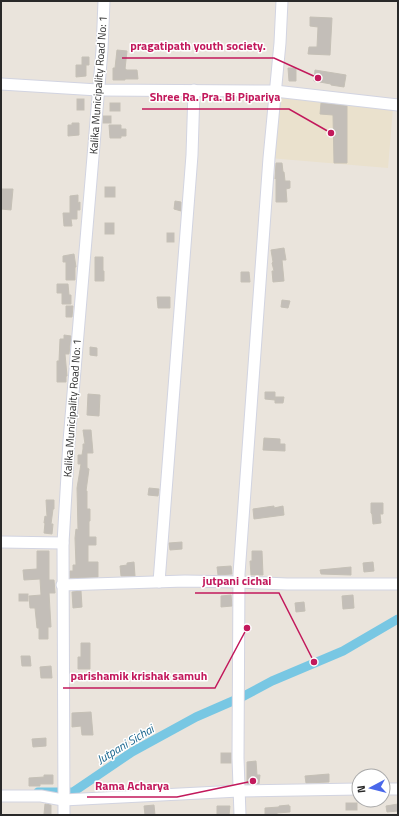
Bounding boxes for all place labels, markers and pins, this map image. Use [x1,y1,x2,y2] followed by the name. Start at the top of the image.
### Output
[122,34,274,58] callout: pragatipath youth society.
[142,85,289,109] callout: Shree Ra. Pra. Bi Pipariya
[195,569,279,593] callout: jutpani cichai
[63,664,215,688] callout: parishamik krishak samuh
[87,773,177,797] callout: Rama Acharya

